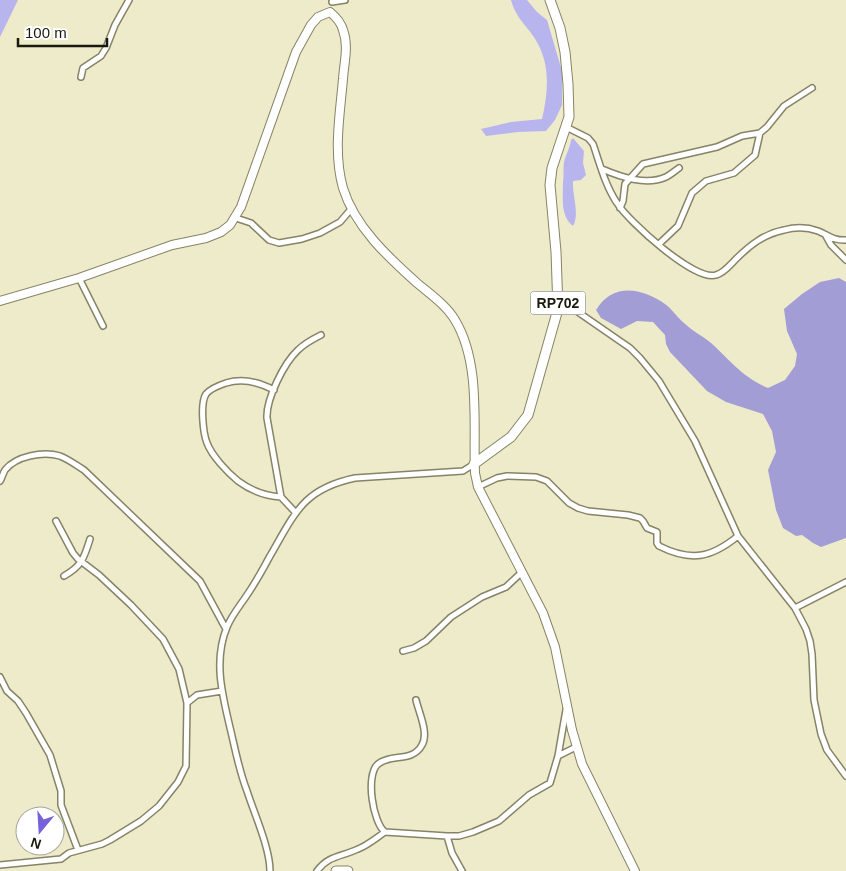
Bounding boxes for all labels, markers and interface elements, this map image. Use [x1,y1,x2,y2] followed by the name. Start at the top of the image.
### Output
[18,15,106,47] scale bar
[25,24,67,41] text: 100 m
[530,292,586,314] road number: RP702
[15,806,65,856] north arrow
[29,834,43,853] text: N

